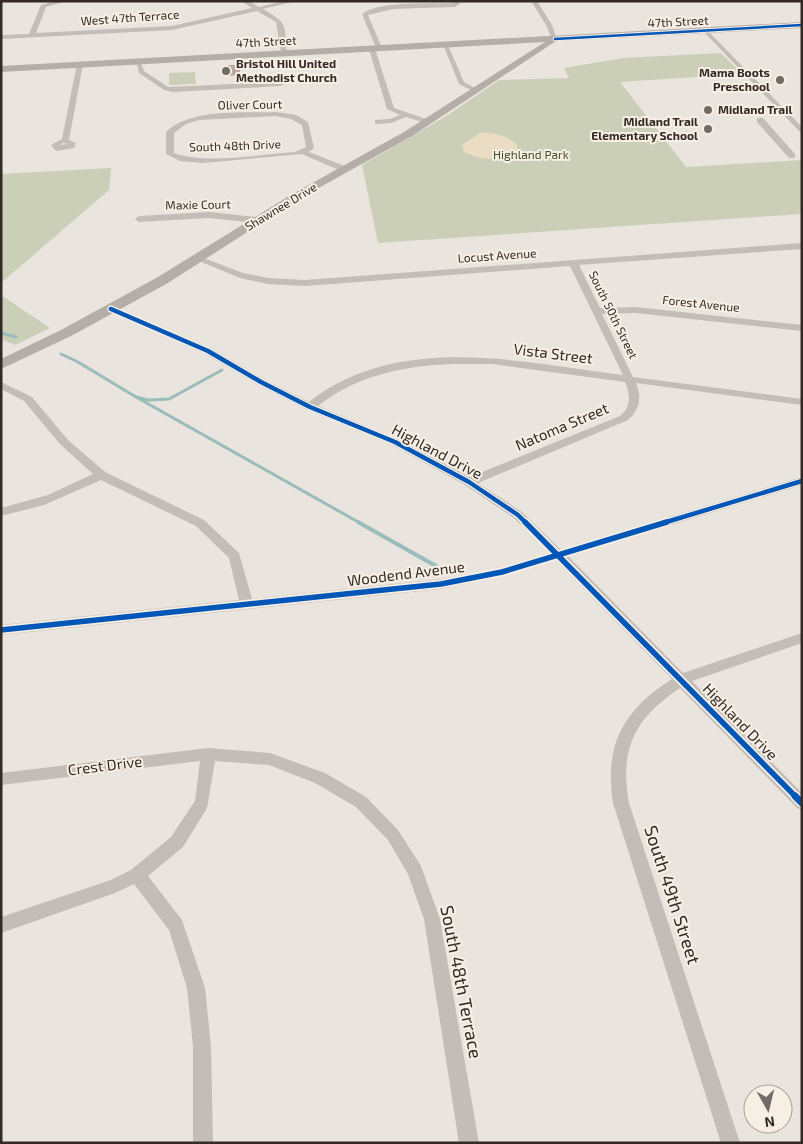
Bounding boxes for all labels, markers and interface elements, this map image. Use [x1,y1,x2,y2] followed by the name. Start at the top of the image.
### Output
[80,7,180,27] street label: West 47th Terrace
[647,12,709,30] street label: 47th Street
[235,32,297,50] street label: 47th Street
[236,56,337,84] place label: Bristol Hill United Methodist Church
[220,65,232,77] marker: Bristol Hill United Methodist Church
[699,65,770,93] place label: Mama Boots Preschool
[774,74,786,86] marker: Mama Boots Preschool
[218,96,283,112] street label: Oliver Court
[718,102,792,116] place label: Midland Trail
[702,104,714,116] marker: Midland Trail
[591,114,698,143] place label: Midland Trail Elementary School
[702,123,714,135] marker: Midland Trail Elementary School
[189,136,281,154] street label: South 48th Drive
[493,147,569,161] park label: Highland Park
[242,179,319,233] street label: Shawnee Drive
[165,196,231,212] street label: Maxie Court
[457,245,537,265] street label: Locust Avenue
[587,268,641,361] street label: South 50th Street
[662,292,740,314] street label: Forest Avenue
[513,339,594,367] street label: Vista Street
[512,398,611,454] street label: Natoma Street
[389,420,486,482] street label: Highland Drive
[346,557,466,589] street label: Woodend Avenue
[700,679,782,763] street label: Highland Drive
[67,752,143,778] street label: Crest Drive
[640,823,706,967] street label: South 49th Street
[436,903,488,1060] street label: South 48th Terrace
[743,1084,793,1134] north arrow
[764,1113,776,1131] text: N

